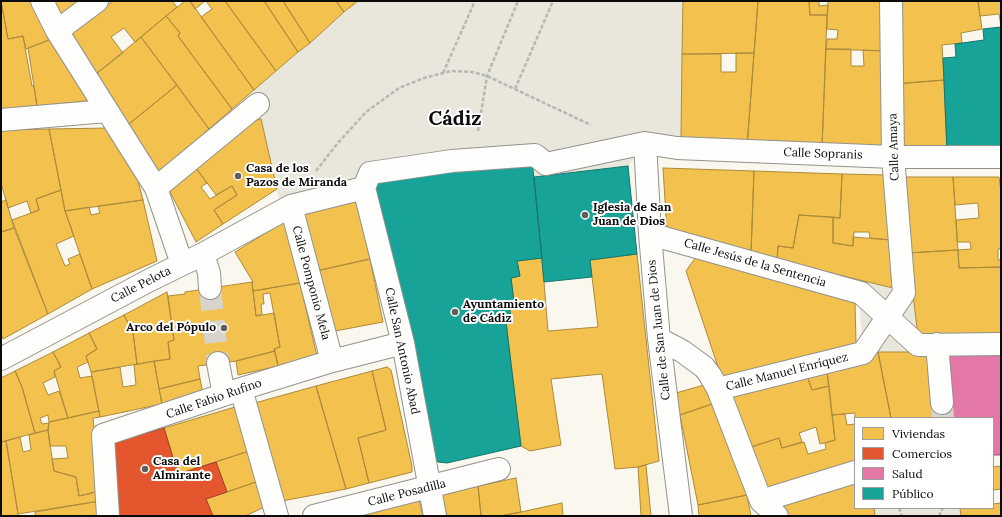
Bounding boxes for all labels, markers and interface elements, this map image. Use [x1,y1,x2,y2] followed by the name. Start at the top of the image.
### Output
[429,107,481,131] district label: Cádiz
[886,113,902,181] street label: Calle Amaya
[783,145,863,163] street label: Calle Sopranis
[246,162,347,190] place label: Casa de los Pazos de Miranda
[233,171,243,181] marker: Casa de los Pazos de Miranda
[593,201,671,229] place label: Iglesia de San Juan de Dios
[580,210,590,220] marker: Iglesia de San Juan de Dios
[289,224,333,342] street label: Calle Pomponio Mela
[682,236,828,290] street label: Calle Jesús de la Sentencia
[644,259,674,401] street label: Calle de San Juan de Dios
[109,264,173,306] street label: Calle Pelota
[382,286,422,416] street label: Calle San Antonio Abad
[463,298,544,326] place label: Ayuntamiento de Cádiz
[450,307,460,317] marker: Ayuntamiento de Cádiz
[126,321,216,335] place label: Arco del Pópulo
[219,323,229,333] marker: Arco del Pópulo
[724,350,850,394] street label: Calle Manuel Enríquez
[164,376,264,422] street label: Calle Fabio Rufino
[854,417,994,509] legend
[892,426,945,441] text: Viviendas
[892,446,952,461] text: Comercios
[153,455,211,483] place label: Casa del Almirante
[140,464,150,474] marker: Casa del Almirante
[892,466,923,481] text: Salud
[366,476,448,510] street label: Calle Posadilla
[892,486,933,501] text: Público

